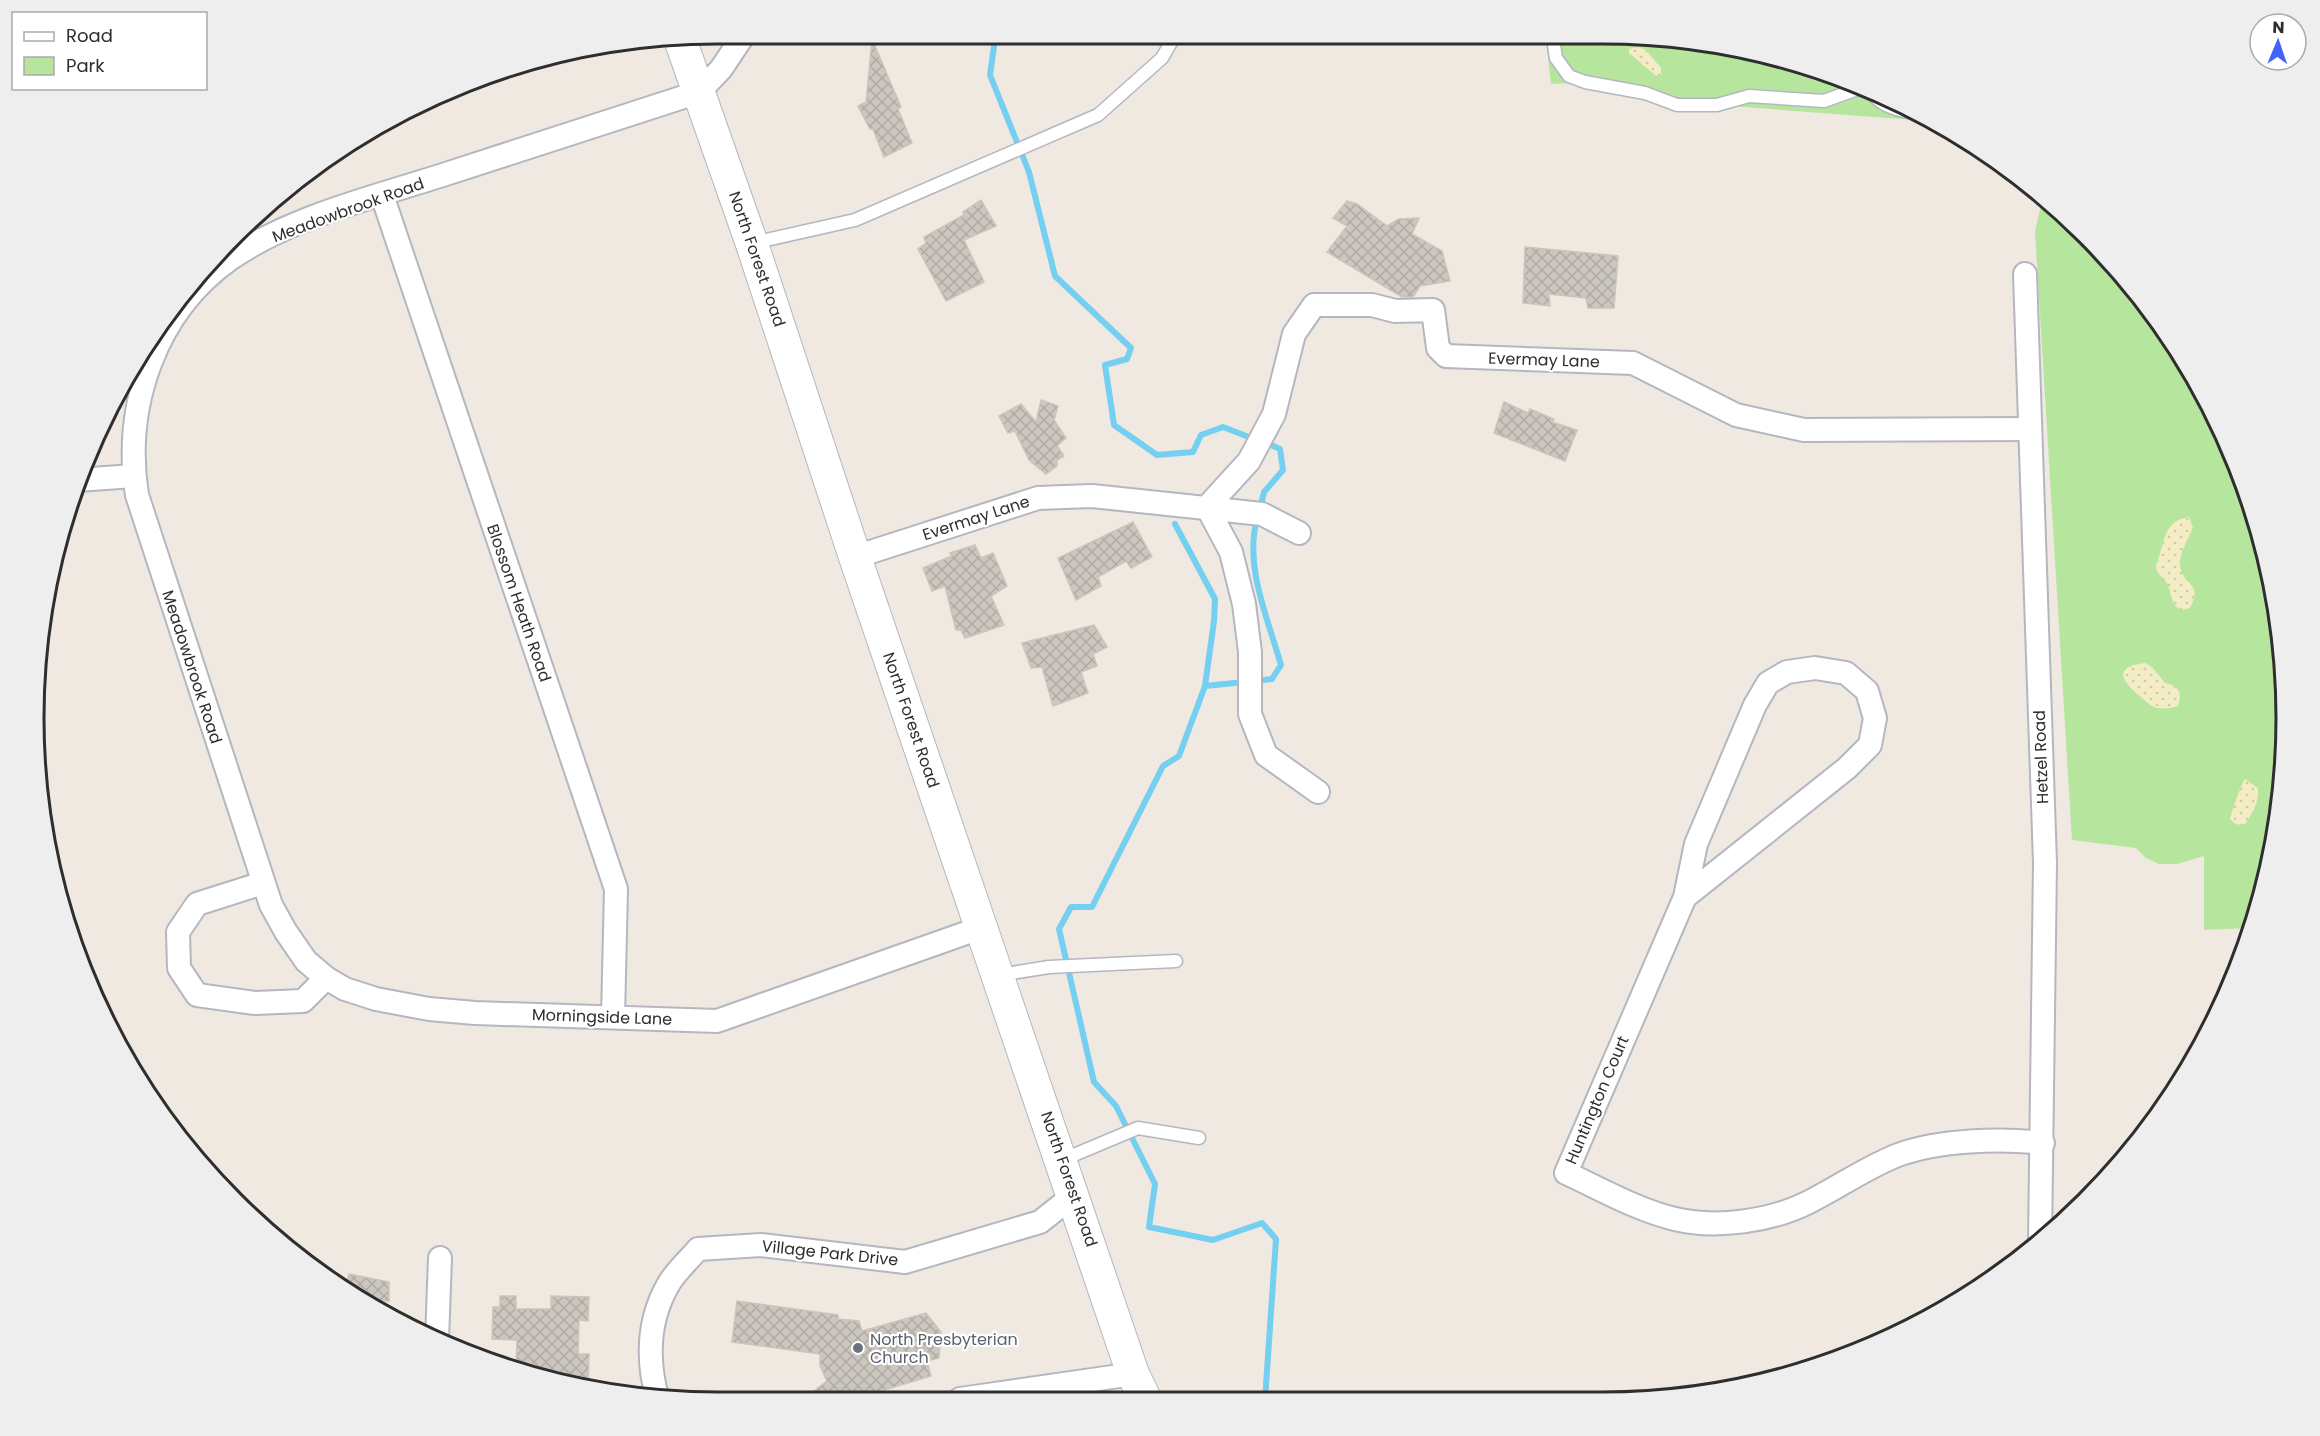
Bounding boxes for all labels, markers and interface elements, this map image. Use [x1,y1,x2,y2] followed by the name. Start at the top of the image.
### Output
[12,12,207,90] legend
[2248,12,2308,72] north arrow
[2272,16,2285,39] text: N
[66,23,113,48] text: Road
[66,53,105,78] text: Park
[269,172,427,248] street label: Meadowbrook Road
[723,188,791,330] street label: North Forest Road
[1488,347,1600,373] street label: Evermay Lane
[919,490,1033,546] street label: Evermay Lane
[481,521,557,685] street label: Blossom Heath Road
[156,587,228,747] street label: Meadowbrook Road
[877,649,945,791] street label: North Forest Road
[2028,710,2054,804] street label: Hetzel Road
[531,1003,673,1031] street label: Morningside Lane
[1560,1032,1635,1168] street label: Huntington Court
[1035,1108,1103,1250] street label: North Forest Road
[761,1234,899,1272] street label: Village Park Drive
[870,1328,1018,1369] place label: North Presbyterian Church
[851,1341,865,1355] marker: North Presbyterian Church

